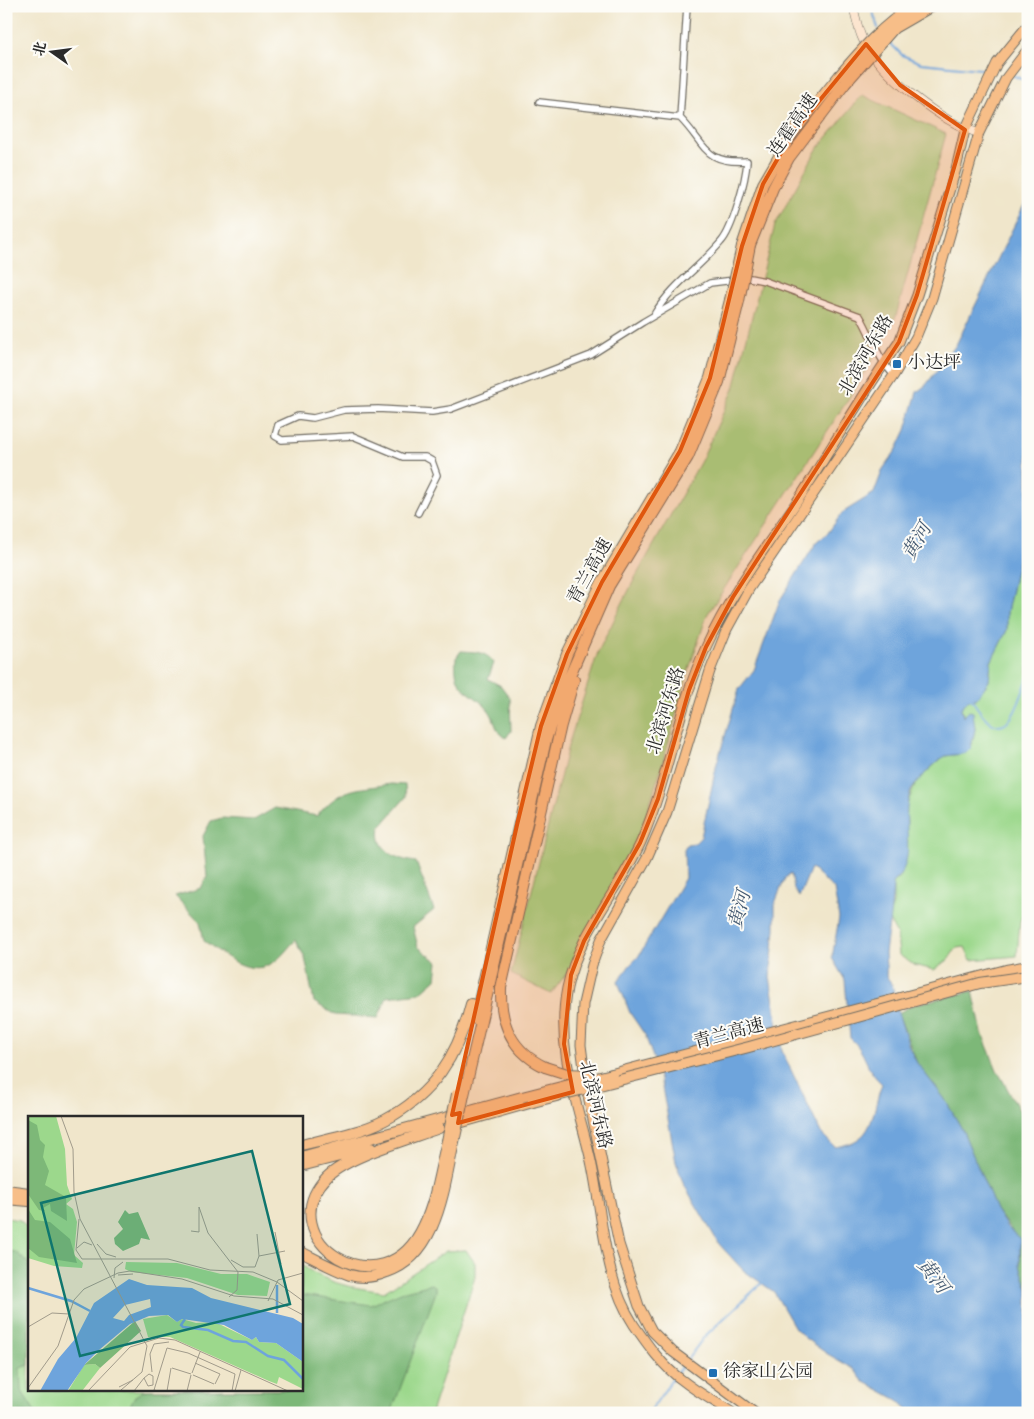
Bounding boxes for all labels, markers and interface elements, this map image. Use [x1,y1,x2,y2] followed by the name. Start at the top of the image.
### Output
[28,28,78,78] north arrow
[30,40,53,59] text: 北
[763,89,825,163] street label: 连霍高速
[833,311,901,401] street label: 北滨河东路
[907,351,961,377] place label: 小达坪
[891,358,903,370] marker: 小达坪
[897,516,941,565] water label: 黄河
[562,534,620,610] street label: 青兰高速
[641,664,693,758] street label: 北滨河东路
[723,885,760,932] water label: 黄河
[691,1013,767,1057] street label: 青兰高速
[571,1058,617,1152] street label: 北滨河东路
[28,1116,302,1392] inset map
[910,1254,956,1303] water label: 黄河
[723,1360,813,1386] place label: 徐家山公园
[707,1367,719,1379] marker: 徐家山公园

